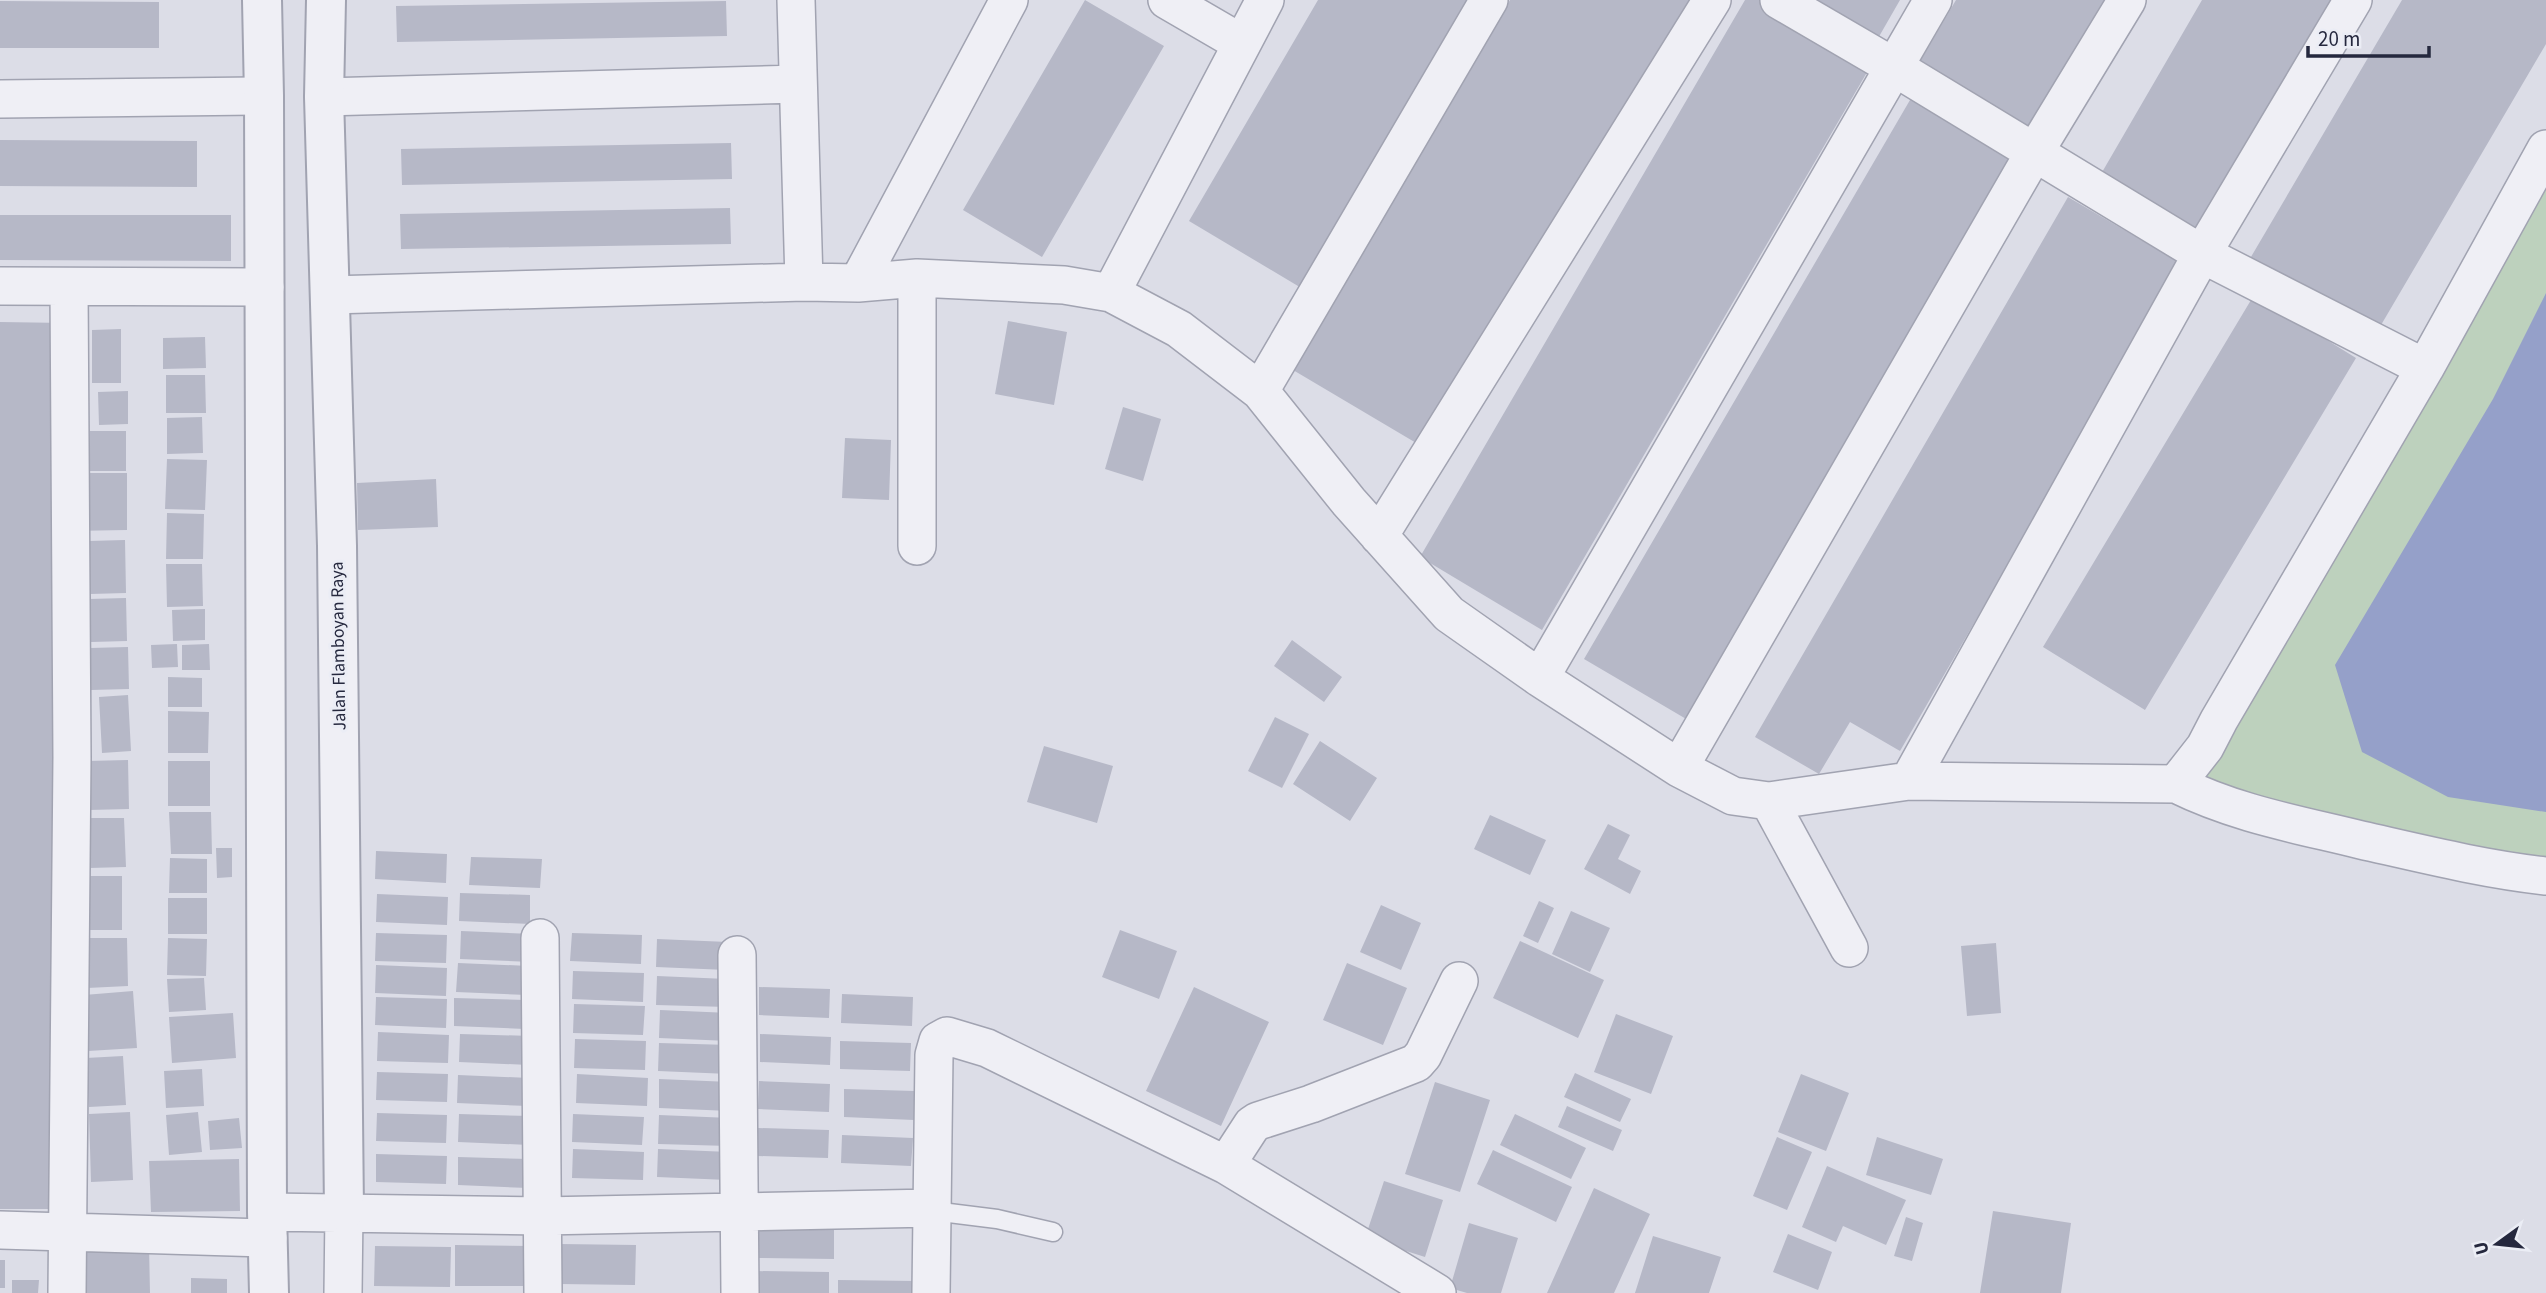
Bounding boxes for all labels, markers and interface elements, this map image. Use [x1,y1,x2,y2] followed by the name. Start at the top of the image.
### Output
[2308,14,2429,58] scale bar
[2318,24,2360,54] text: 20 m
[325,561,352,731] street label: Jalan Flamboyan Raya
[2462,1209,2532,1279] north arrow
[2467,1238,2497,1258] text: U

